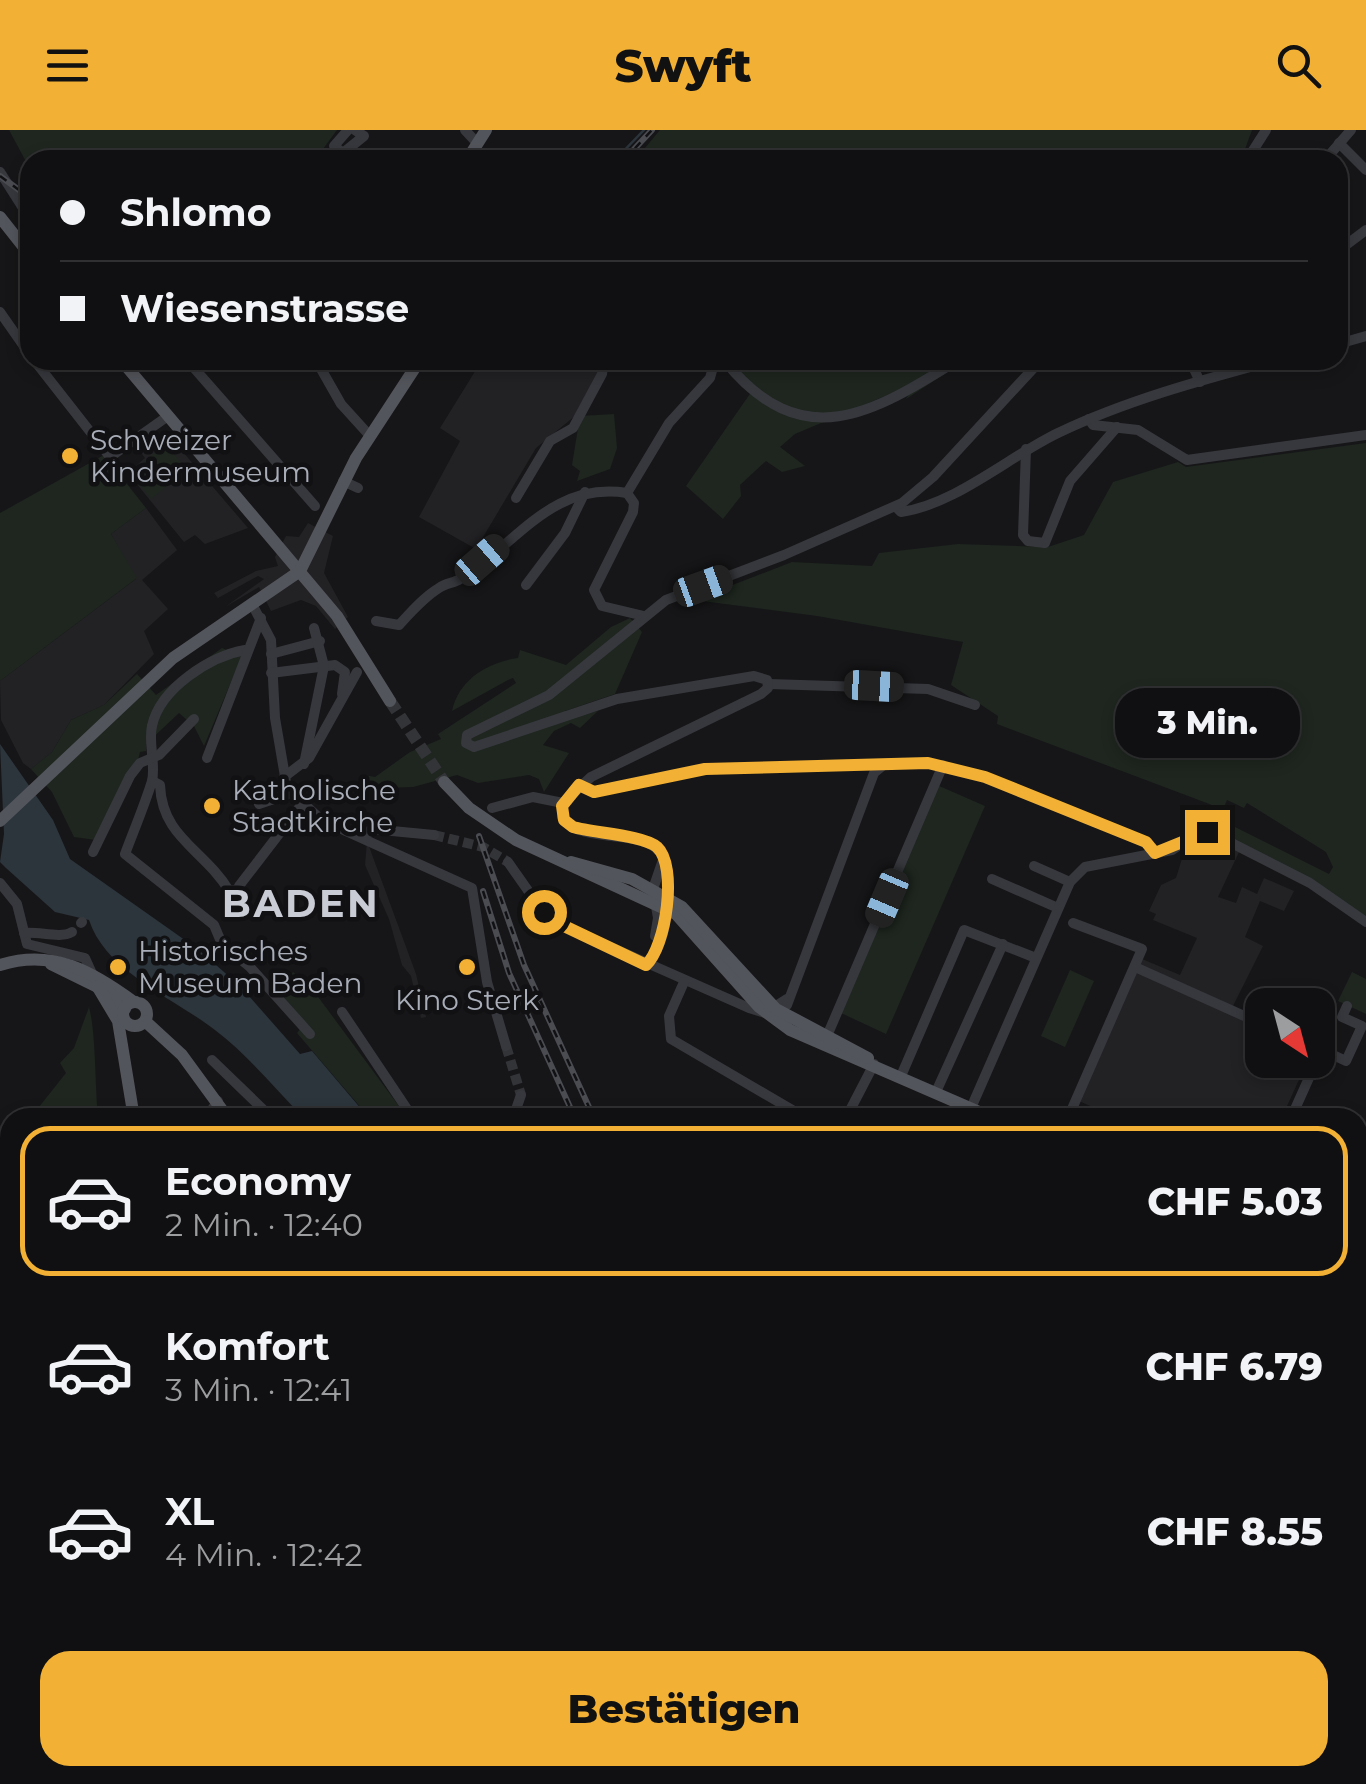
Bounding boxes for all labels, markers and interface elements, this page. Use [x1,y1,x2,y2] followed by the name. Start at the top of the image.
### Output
[40,38,95,93] icon: menu
[614,38,752,93] text: Swyft
[1271,38,1326,93] icon: search
[120,189,272,236] text: Shlomo
[120,285,409,332] text: Wiesenstrasse
[90,423,311,489] place label: Schweizer Kindermuseum
[59,445,81,467] marker: Schweizer Kindermuseum
[450,529,514,591] car
[670,562,736,610] car
[843,669,905,703] car
[1114,687,1300,757] callout: 3 Min.
[1157,703,1258,742] text: 3 Min.
[232,773,396,839] place label: Katholische Stadtkirche
[201,795,223,817] marker: Katholische Stadtkirche
[1185,810,1230,855] route end
[861,865,913,931] car
[222,880,380,927] district label: BADEN
[522,890,567,935] route start
[138,934,362,1000] place label: Historisches Museum Baden
[107,956,129,978] marker: Historisches Museum Baden
[456,956,478,978] marker: Kino Sterk
[395,983,539,1017] place label: Kino Sterk
[1245,988,1335,1078] north arrow
[1245,988,1335,1078] map controls
[45,1156,135,1246] icon: car
[165,1158,351,1205] text: Economy
[1147,1178,1323,1225] text: CHF 5.03
[165,1205,363,1244] text: 2 Min. · 12:40
[45,1321,135,1411] icon: car
[165,1323,330,1370] text: Komfort
[1145,1343,1323,1390] text: CHF 6.79
[165,1370,352,1409] text: 3 Min. · 12:41
[45,1486,135,1576] icon: car
[165,1488,214,1535] text: XL
[1147,1508,1323,1555] text: CHF 8.55
[165,1535,363,1574] text: 4 Min. · 12:42
[40,1651,1328,1766] button: Bestätigen

